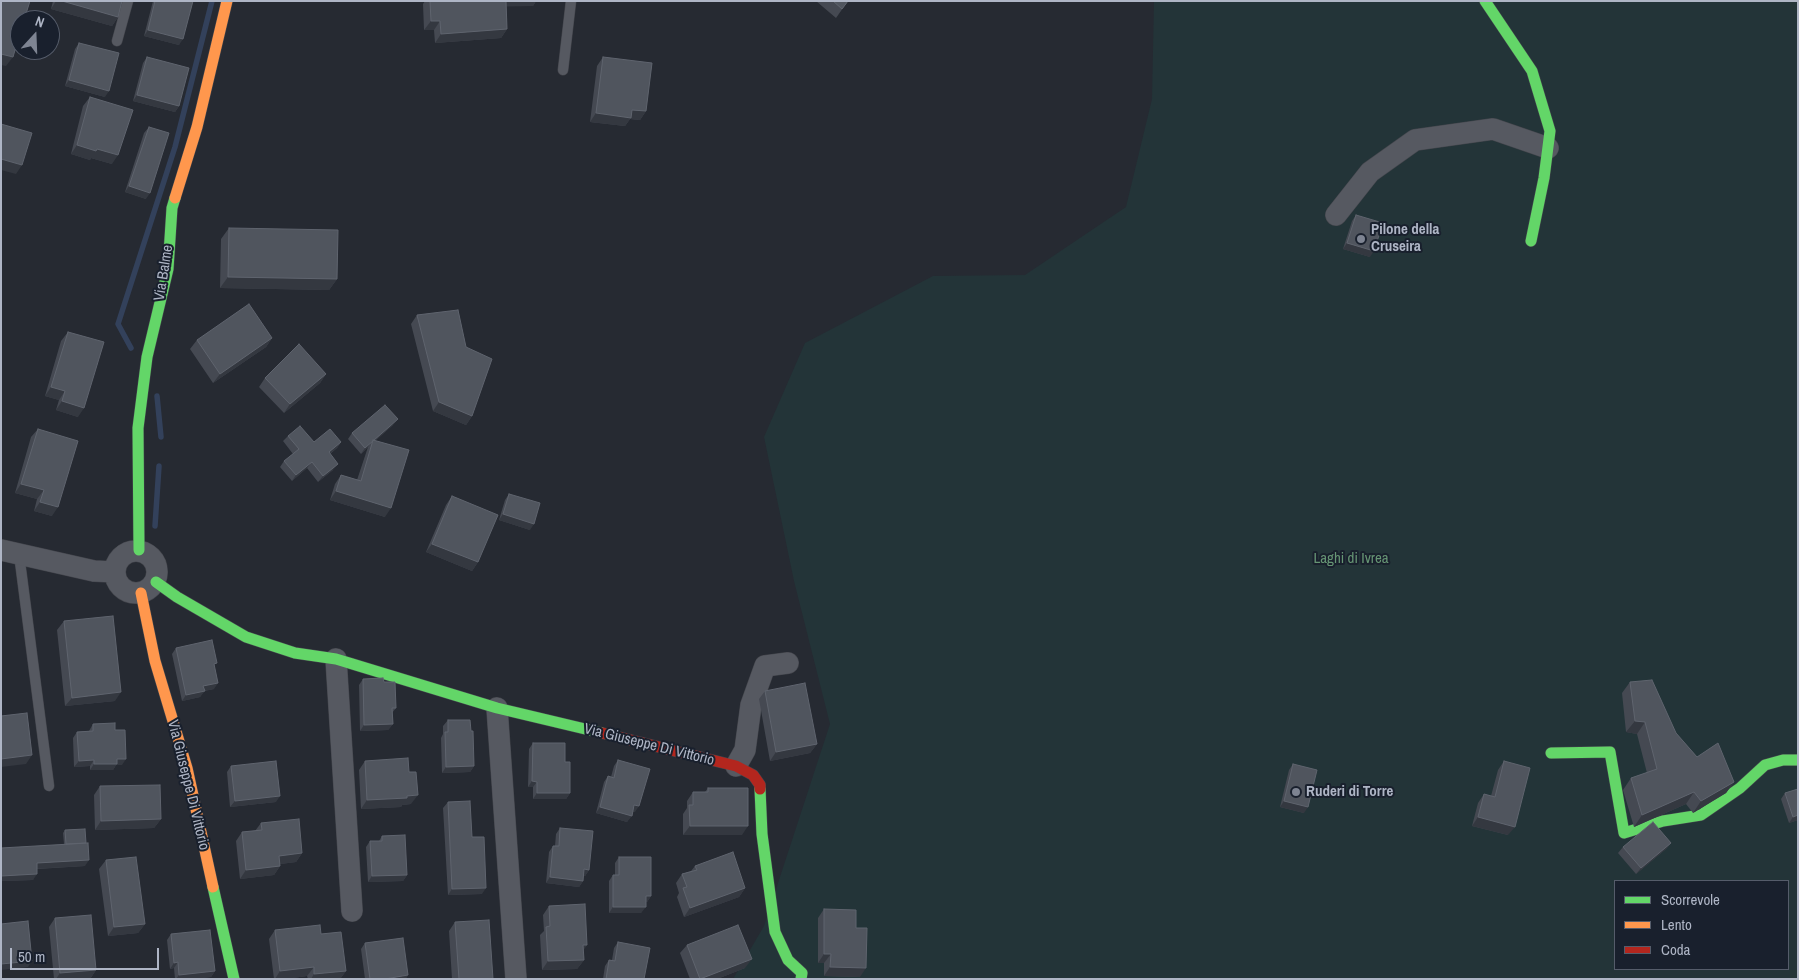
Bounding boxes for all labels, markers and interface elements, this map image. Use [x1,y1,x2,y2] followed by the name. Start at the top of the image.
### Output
[10,10,60,60] north arrow
[33,12,47,32] text: N
[1371,221,1439,256] place label: Pilone della Cruseira
[1355,233,1367,245] marker: Pilone della Cruseira
[151,244,177,302] street label: Via Balme
[1313,550,1389,568] park label: Laghi di Ivrea
[163,718,213,852] street label: Via Giuseppe Di Vittorio
[582,720,716,770] street label: Via Giuseppe Di Vittorio
[1306,783,1393,801] place label: Ruderi di Torre
[1290,786,1302,798] marker: Ruderi di Torre
[1614,880,1789,970] legend
[1661,889,1720,910] text: Scorrevole
[1661,914,1692,935] text: Lento
[12,938,161,970] scale bar
[1661,939,1690,960] text: Coda
[18,946,45,967] text: 50 m

